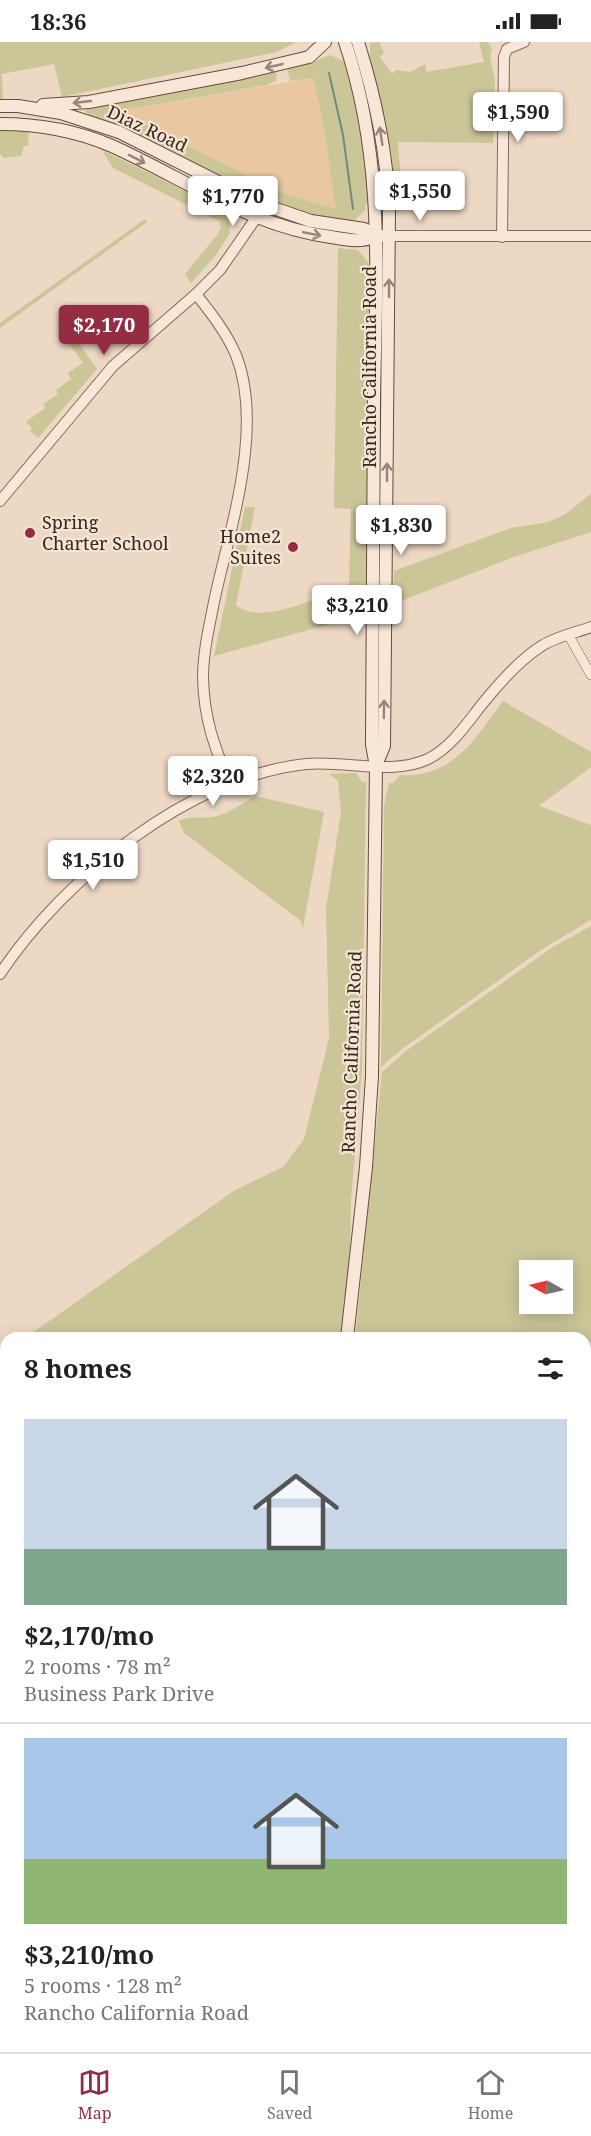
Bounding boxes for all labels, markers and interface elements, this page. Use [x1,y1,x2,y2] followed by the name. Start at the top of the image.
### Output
[30,6,86,36] text: 18:36
[264,60,283,72] one-way arrow
[469,92,567,143] pin: $1,590
[73,97,92,108] one-way arrow
[487,98,549,125] text: $1,590
[103,99,192,157] street label: Diaz Road
[376,127,387,147] one-way arrow
[127,153,145,165] one-way arrow
[371,171,469,222] pin: $1,550
[184,176,282,227] pin: $1,770
[389,177,451,204] text: $1,550
[202,182,264,209] text: $1,770
[302,229,321,240] one-way arrow
[357,266,381,468] street label: Rancho California Road
[383,279,394,299] one-way arrow
[55,305,153,356] pin: $2,170
[73,311,135,338] text: $2,170
[381,462,393,482] one-way arrow
[352,505,450,556] pin: $1,830
[42,510,169,555] place label: Spring Charter School
[370,511,432,538] text: $1,830
[220,524,281,569] place label: Home2 Suites
[23,526,37,540] marker: Spring Charter School
[286,540,300,554] marker: Home2 Suites
[308,585,406,636] pin: $3,210
[326,591,388,618] text: $3,210
[378,699,390,719] one-way arrow
[164,756,262,807] pin: $2,320
[182,762,244,789] text: $2,320
[44,840,142,891] pin: $1,510
[62,846,124,873] text: $1,510
[335,950,367,1154] street label: Rancho California Road
[519,1260,573,1314] north arrow
[519,1260,573,1314] map controls
[24,1350,132,1386] text: 8 homes
[534,1352,567,1385] icon: filters
[242,1458,350,1566] icon: home
[24,1617,154,1653] text: $2,170/mo
[24,1653,171,1680] text: 2 rooms · 78 m²
[24,1680,214,1707] text: Business Park Drive
[242,1777,350,1885] icon: home
[24,1936,154,1972] text: $3,210/mo
[24,1972,182,1999] text: 5 rooms · 128 m²
[24,1999,249,2026] text: Rancho California Road
[78,2066,112,2124] tab: Map
[267,2066,312,2124] tab: Saved
[468,2066,513,2124] tab: Home

